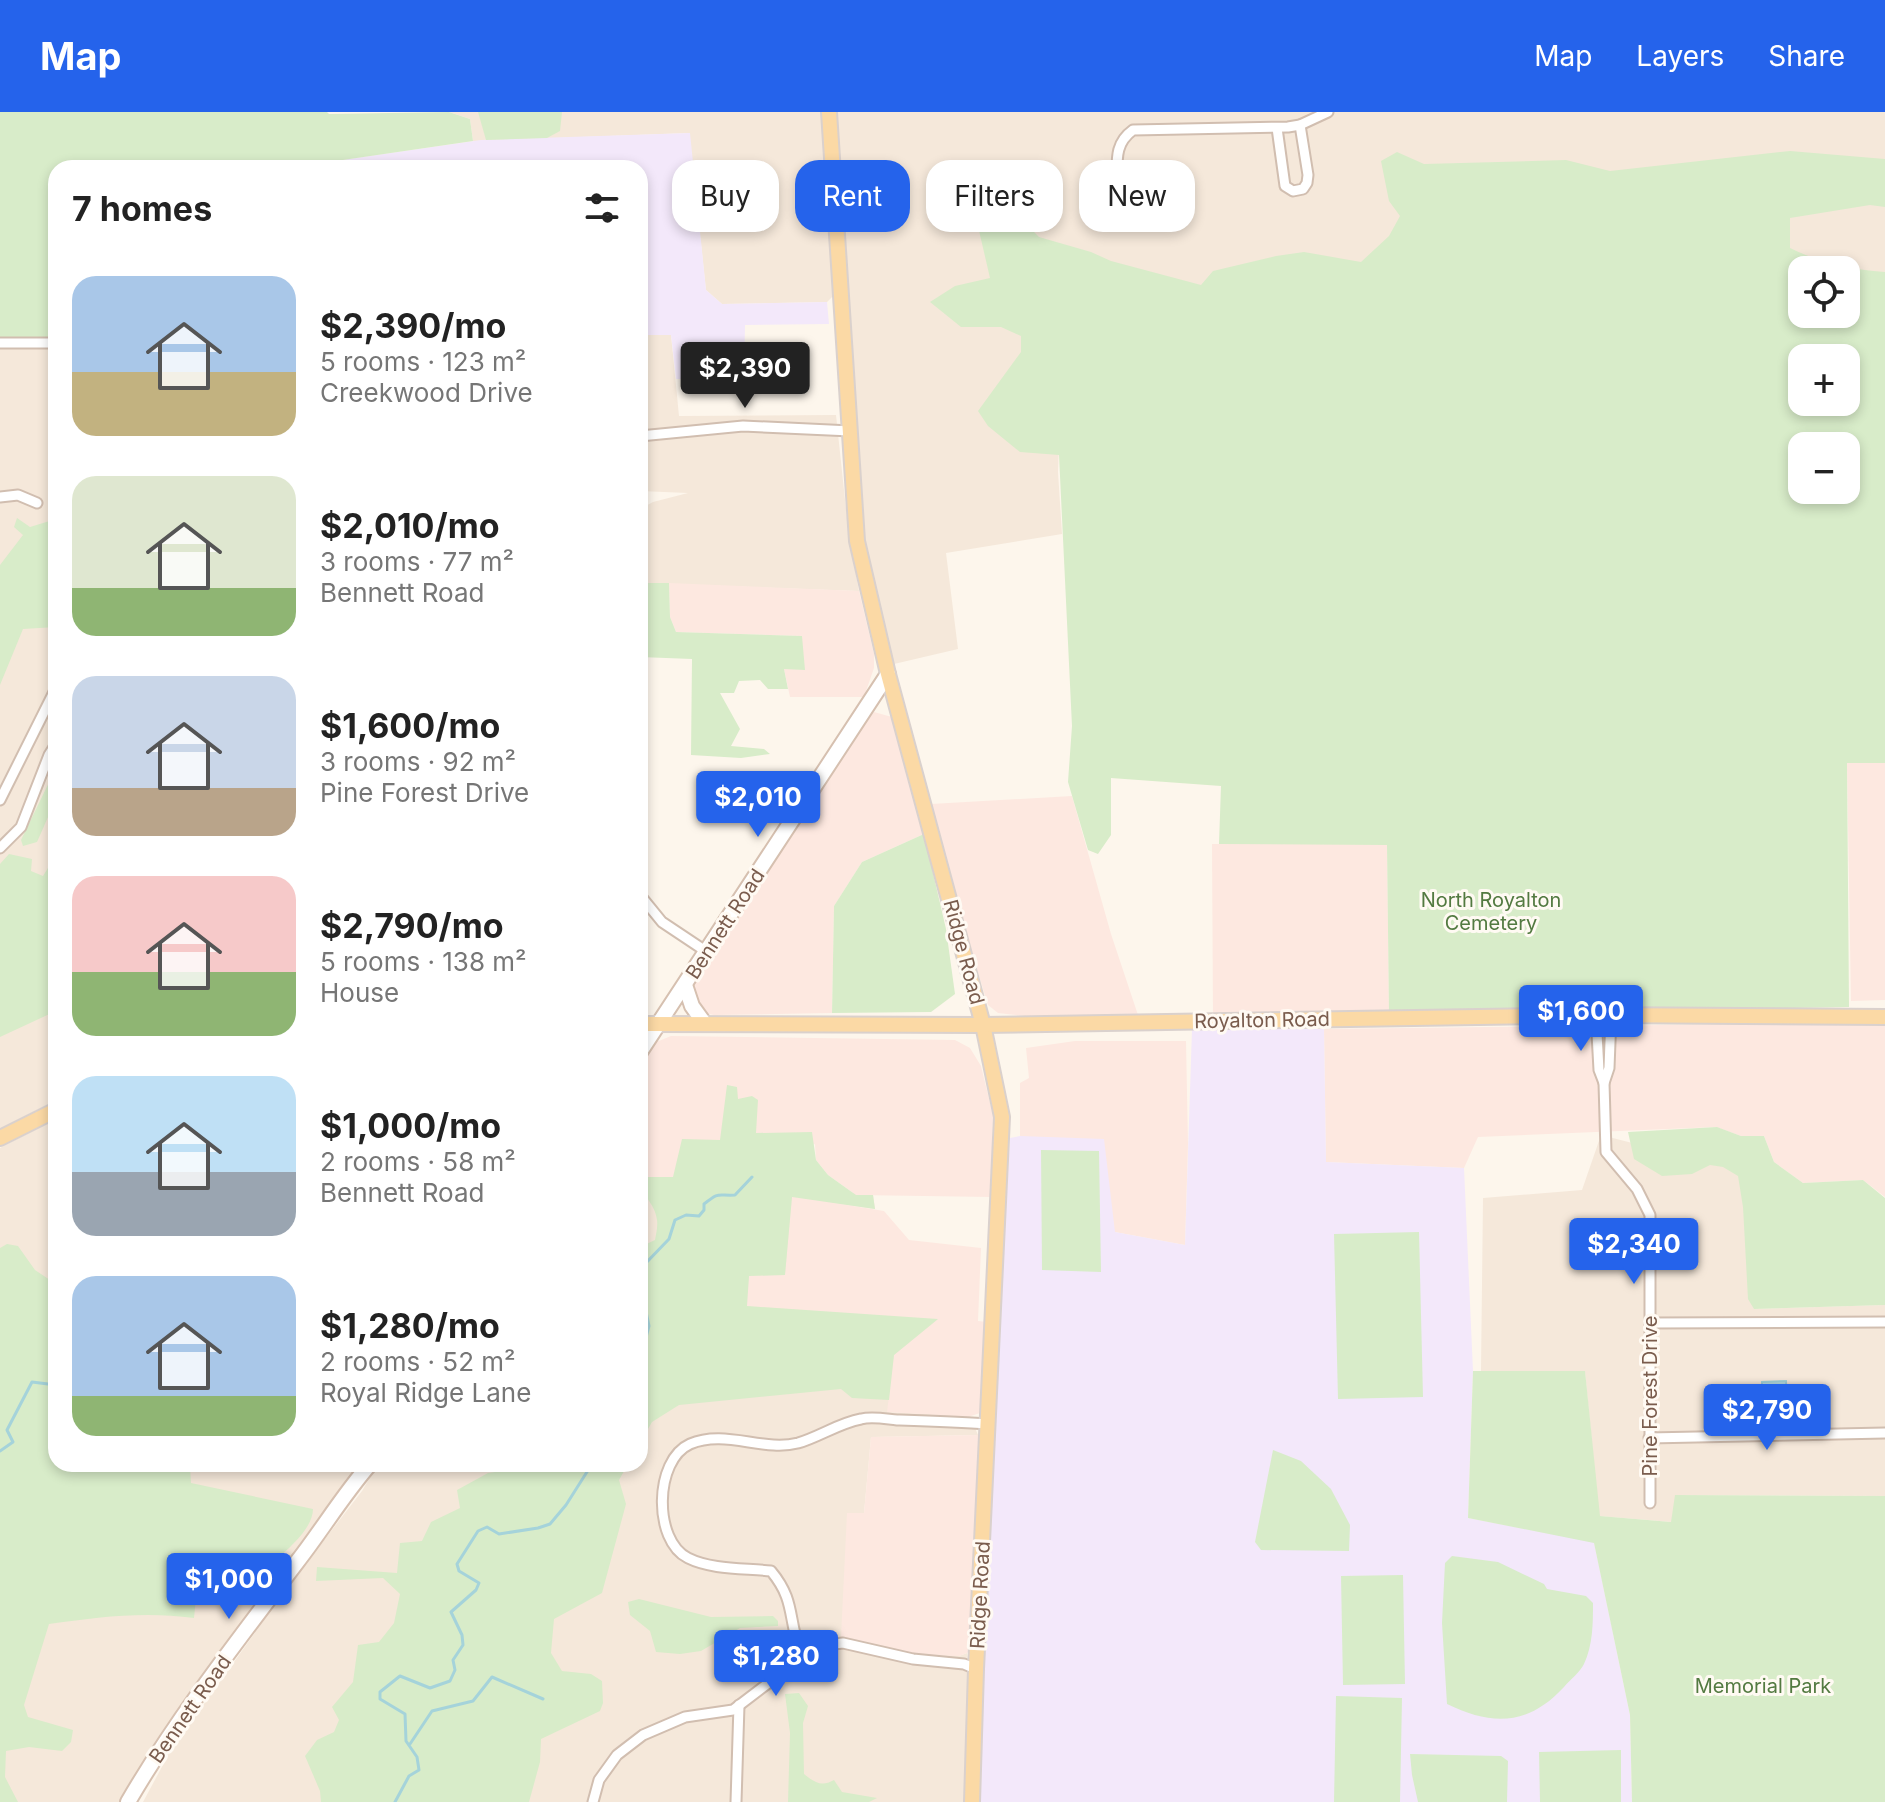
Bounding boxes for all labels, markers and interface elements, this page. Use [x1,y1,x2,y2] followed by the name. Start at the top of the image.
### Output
[40,33,121,79] text: Map
[1534,39,1592,73] text: Map
[1636,39,1724,73] text: Layers
[1768,39,1845,73] text: Share
[672,160,779,232] chip: Buy
[795,160,910,232] chip: Rent
[926,160,1063,232] chip: Filters
[1079,160,1195,232] chip: New
[580,186,624,230] icon: filters
[72,188,212,229] text: 7 homes
[1788,256,1860,504] map controls
[1788,256,1860,328] button: locate
[320,305,506,346] text: $2,390/mo
[136,308,232,404] icon: home
[680,342,810,410] pin: $2,390
[1788,344,1860,416] button: +
[320,346,526,377] text: 5 rooms · 123 m²
[699,352,791,383] text: $2,390
[320,377,533,408] text: Creekwood Drive
[1788,432,1860,504] button: −
[320,505,500,546] text: $2,010/mo
[136,508,232,604] icon: home
[320,546,514,577] text: 3 rooms · 77 m²
[320,577,484,608] text: Bennett Road
[320,705,500,746] text: $1,600/mo
[136,708,232,804] icon: home
[320,746,516,777] text: 3 rooms · 92 m²
[693,771,823,839] pin: $2,010
[320,777,529,808] text: Pine Forest Drive
[714,781,802,812] text: $2,010
[680,864,770,984] street label: Bennett Road
[1421,888,1561,935] park label: North Royalton Cemetery
[938,897,990,1007] street label: Ridge Road
[320,905,504,946] text: $2,790/mo
[136,908,232,1004] icon: home
[320,946,527,977] text: 5 rooms · 138 m²
[320,977,399,1008] text: House
[1516,985,1646,1053] pin: $1,600
[1537,995,1625,1026] text: $1,600
[1194,1007,1330,1033] street label: Royalton Road
[320,1105,501,1146] text: $1,000/mo
[136,1108,232,1204] icon: home
[320,1146,516,1177] text: 2 rooms · 58 m²
[320,1177,484,1208] text: Bennett Road
[1569,1218,1699,1286] pin: $2,340
[1587,1228,1681,1259] text: $2,340
[320,1305,500,1346] text: $1,280/mo
[136,1308,232,1404] icon: home
[1638,1316,1662,1476] street label: Pine Forest Drive
[320,1346,516,1377] text: 2 rooms · 52 m²
[320,1377,531,1408] text: Royal Ridge Lane
[1702,1384,1832,1452] pin: $2,790
[1722,1394,1812,1425] text: $2,790
[965,1541,995,1649] street label: Ridge Road
[164,1553,294,1621] pin: $1,000
[185,1563,273,1594] text: $1,000
[711,1630,841,1698] pin: $1,280
[732,1640,820,1671] text: $1,280
[144,1650,236,1768] street label: Bennett Road
[1695,1674,1831,1698] park label: Memorial Park

